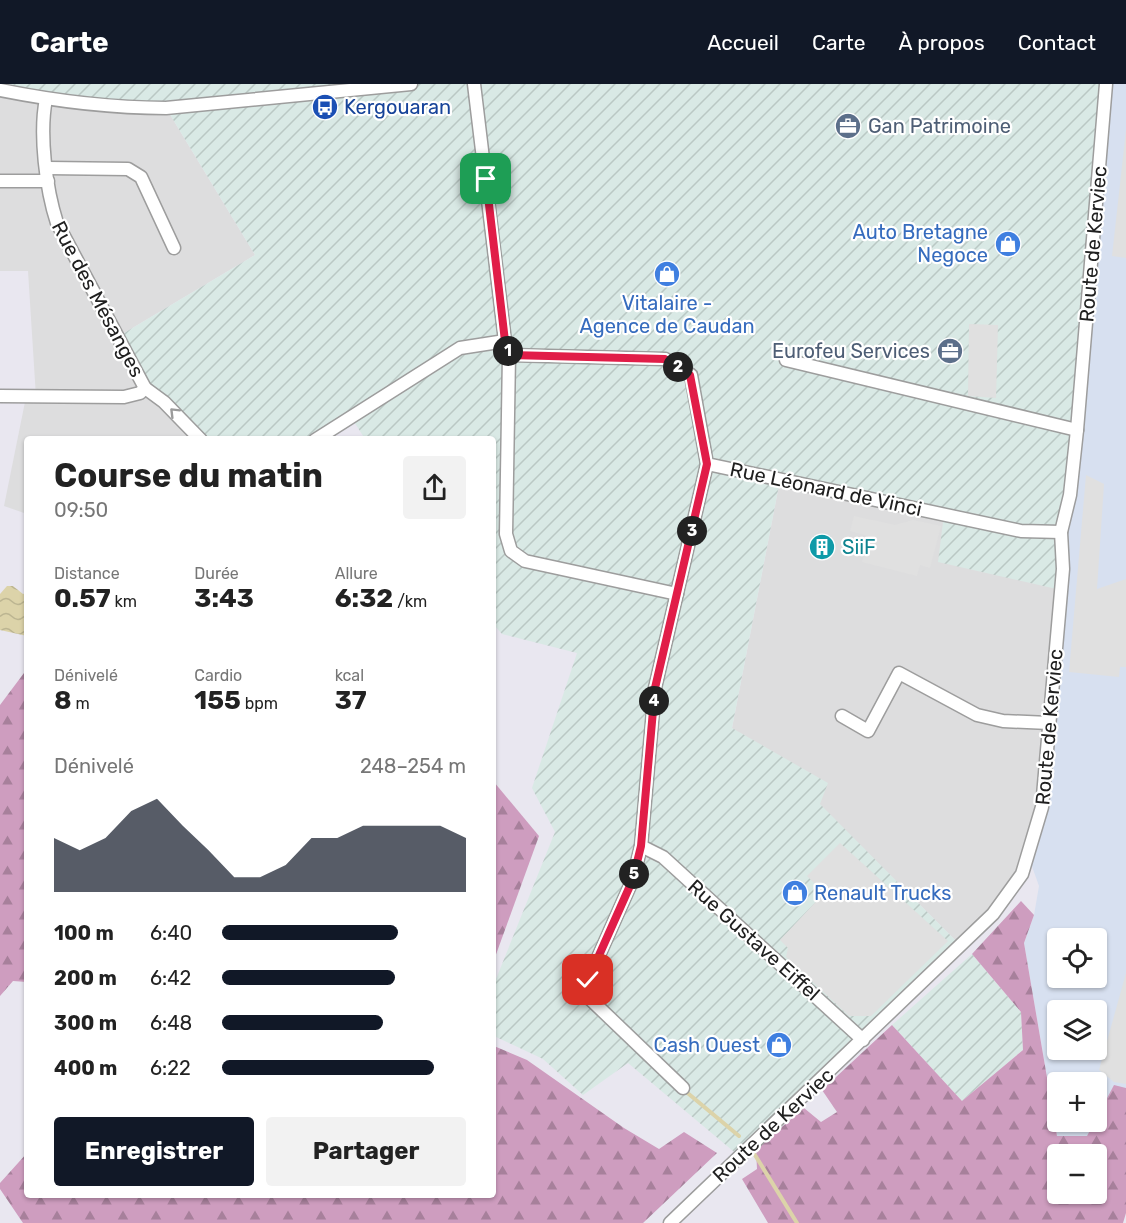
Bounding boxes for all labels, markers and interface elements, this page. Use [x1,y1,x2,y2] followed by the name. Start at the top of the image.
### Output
[30,26,109,59] text: Carte
[707,30,779,55] text: Accueil
[812,30,865,55] text: Carte
[898,30,985,55] text: À propos
[1018,30,1096,55] text: Contact
[310,92,340,122] bus stop icon: Kergouaran
[344,95,451,119] place label: Kergouaran
[833,111,863,141] office icon: Gan Patrimoine
[868,114,1011,138] place label: Gan Patrimoine
[460,153,511,204] pin
[469,162,502,195] icon: arrive
[1074,165,1112,323] street label: Route de Kerviec
[47,217,149,381] street label: Rue des Mésanges
[852,220,988,267] place label: Auto Bretagne Negoce
[993,229,1023,259] shop icon: Auto Bretagne Negoce
[652,259,682,289] shop icon: Vitalaire - Agence de Caudan
[579,291,755,338] place label: Vitalaire - Agence de Caudan
[493,336,523,366] pin: 1
[935,336,965,366] office icon: Eurofeu Services
[772,339,930,363] place label: Eurofeu Services
[504,341,512,360] text: 1
[663,352,693,382] pin: 2
[673,357,683,376] text: 2
[171,409,182,420] one-way arrow
[54,456,323,495] text: Course du matin
[403,456,466,519] button: share
[728,457,924,521] street label: Rue Léonard de Vinci
[54,498,108,522] text: 09:50
[677,516,707,546] pin: 3
[687,521,697,540] text: 3
[807,532,837,562] building icon: SiiF
[842,535,876,559] place label: SiiF
[54,564,120,583] text: Distance
[194,564,239,583] text: Durée
[335,564,378,583] text: Allure
[54,583,111,614] text: 0.57
[194,583,254,614] text: 3:43
[335,583,393,614] text: 6:32
[111,592,137,611] text: km
[393,592,427,611] text: /km
[1030,648,1068,806] street label: Route de Kerviec
[54,666,118,685] text: Dénivelé
[194,666,242,685] text: Cardio
[335,666,364,685] text: kcal
[54,685,72,716] text: 8
[194,685,241,716] text: 155
[335,685,367,716] text: 37
[639,686,669,716] pin: 4
[649,691,659,710] text: 4
[72,694,90,713] text: m
[241,694,278,713] text: bpm
[54,754,134,778] text: Dénivelé
[360,754,466,778] text: 248–254 m
[619,859,649,889] pin: 5
[629,864,639,883] text: 5
[683,874,825,1006] street label: Rue Gustave Eiffel
[780,878,810,908] shop icon: Renault Trucks
[814,881,951,905] place label: Renault Trucks
[54,921,114,945] text: 100 m
[150,921,192,945] text: 6:40
[1047,928,1107,1204] map controls
[1047,928,1107,988] button: locate
[562,954,613,1005] pin
[571,963,604,996] icon: check
[54,966,117,990] text: 200 m
[150,966,191,990] text: 6:42
[1047,1000,1107,1060] button: layers
[54,1011,117,1035] text: 300 m
[150,1011,192,1035] text: 6:48
[764,1030,794,1060] shop icon: Cash Ouest
[654,1033,760,1057] place label: Cash Ouest
[54,1056,117,1080] text: 400 m
[150,1056,191,1080] text: 6:22
[707,1063,839,1187] street label: Route de Kerviec
[1047,1072,1107,1132] button: +
[54,1117,254,1186] button: Enregistrer
[266,1117,466,1186] button: Partager
[1047,1144,1107,1204] button: −

